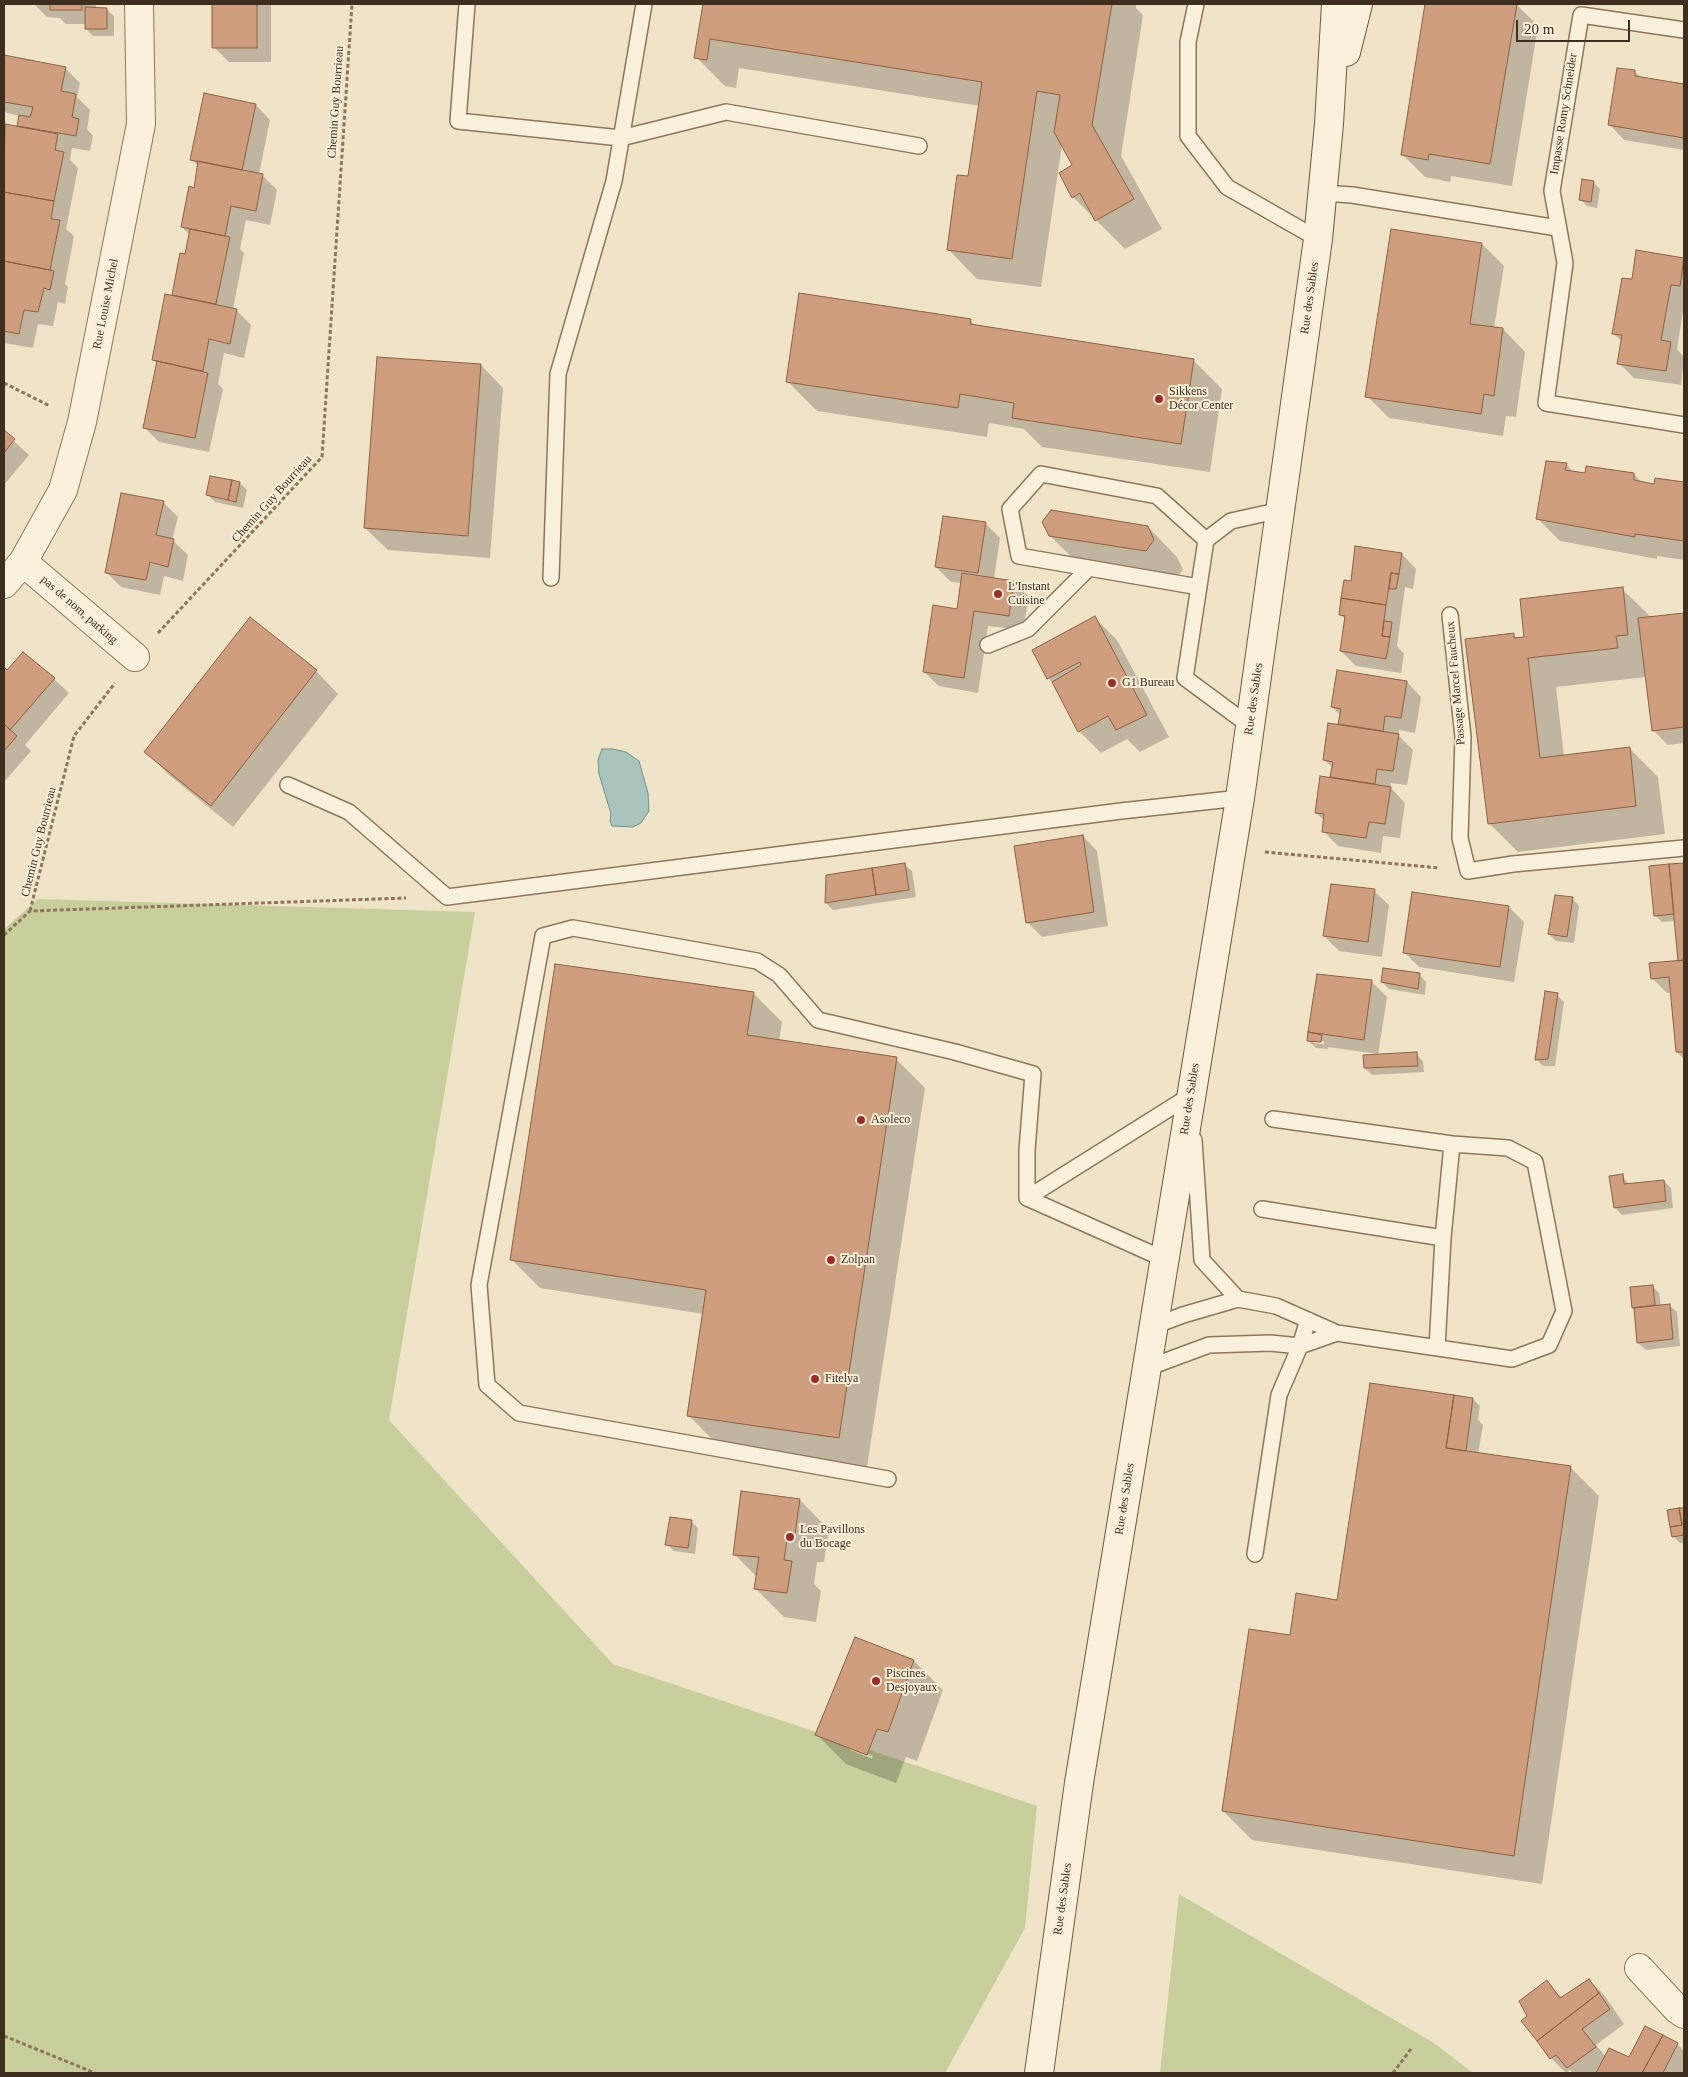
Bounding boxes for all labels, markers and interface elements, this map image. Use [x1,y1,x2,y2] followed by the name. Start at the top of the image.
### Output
[1518,10,1632,42] scale bar
[1524,21,1554,37] text: 20 m
[325,45,347,159] street label: Chemin Guy Bourrieau
[1547,52,1581,176] street label: Impasse Romy Schneider
[90,257,122,351] street label: Rue Louise Michel
[1298,261,1322,335] street label: Rue des Sables
[1169,385,1233,413] place label: Sikkens Décor Center
[1153,393,1165,405] marker: Sikkens Décor Center
[229,452,315,546] street label: Chemin Guy Bourrieau
[38,573,120,647] street label: pas de nom, parking
[1008,580,1050,608] place label: L'Instant Cuisine
[992,588,1004,600] marker: L'Instant Cuisine
[1443,620,1469,746] street label: Passage Marcel Faucheux
[1242,662,1266,736] street label: Rue des Sables
[1122,676,1174,690] place label: G1 Bureau
[1106,677,1118,689] marker: G1 Bureau
[18,786,60,898] street label: Chemin Guy Bourrieau
[1177,1062,1203,1136] street label: Rue des Sables
[871,1113,910,1127] place label: Asoleco
[855,1114,867,1126] marker: Asoleco
[841,1253,875,1267] place label: Zolpan
[825,1254,837,1266] marker: Zolpan
[825,1372,858,1386] place label: Fitelya
[809,1373,821,1385] marker: Fitelya
[1112,1462,1138,1536] street label: Rue des Sables
[800,1523,865,1551] place label: Les Pavillons du Bocage
[784,1531,796,1543] marker: Les Pavillons du Bocage
[886,1667,937,1695] place label: Piscines Desjoyaux
[870,1675,882,1687] marker: Piscines Desjoyaux
[1051,1862,1075,1936] street label: Rue des Sables

